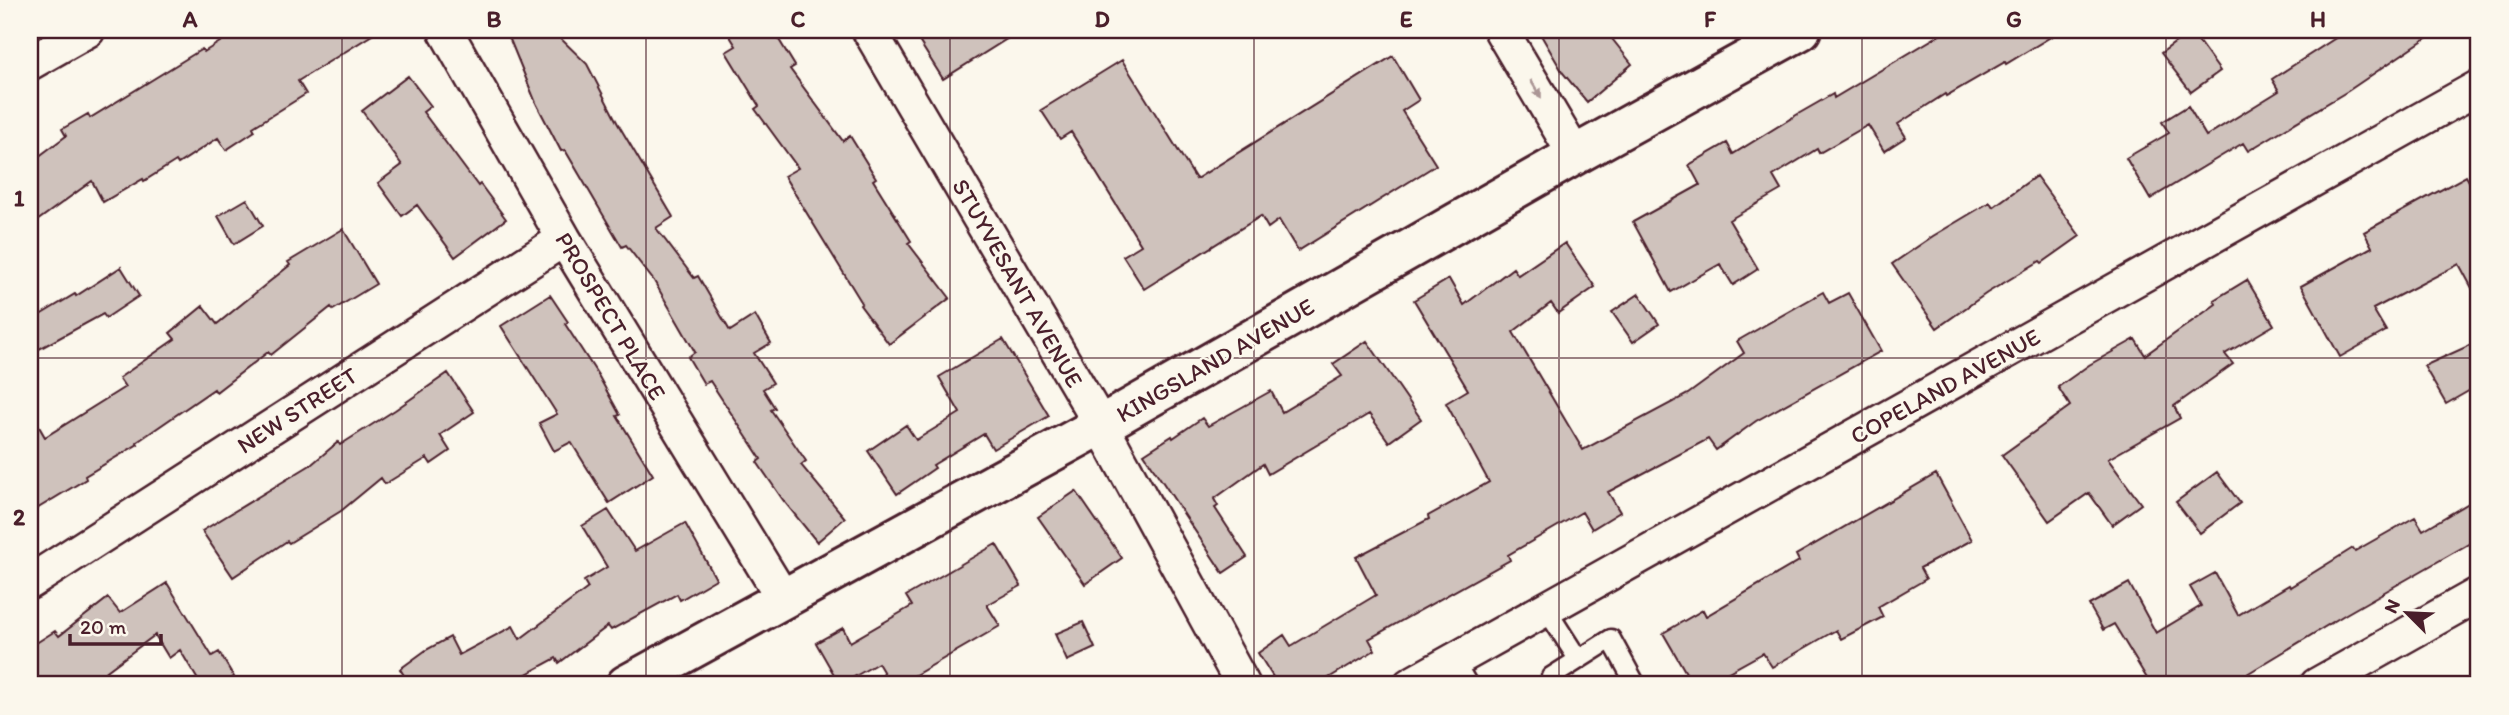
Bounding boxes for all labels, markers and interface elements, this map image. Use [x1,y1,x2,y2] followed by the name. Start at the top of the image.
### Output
[182,5,198,33] text: A
[487,5,502,33] text: B
[791,5,806,33] text: C
[1094,5,1110,33] text: D
[1400,5,1413,33] text: E
[1704,5,1717,33] text: F
[2006,5,2022,33] text: G
[2310,5,2326,33] text: H
[1530,79,1542,98] one-way arrow
[946,173,1090,393] street label: STUYVESANT AVENUE
[14,184,25,212] text: 1
[549,227,673,405] street label: PROSPECT PLACE
[1111,292,1319,428] street label: KINGSLAND AVENUE
[1845,322,2045,450] street label: COPELAND AVENUE
[231,360,363,460] street label: NEW STREET
[13,503,26,531] text: 2
[2372,578,2442,648] north arrow
[2379,596,2405,617] text: N
[70,603,161,647] scale bar
[80,614,127,639] text: 20 m

